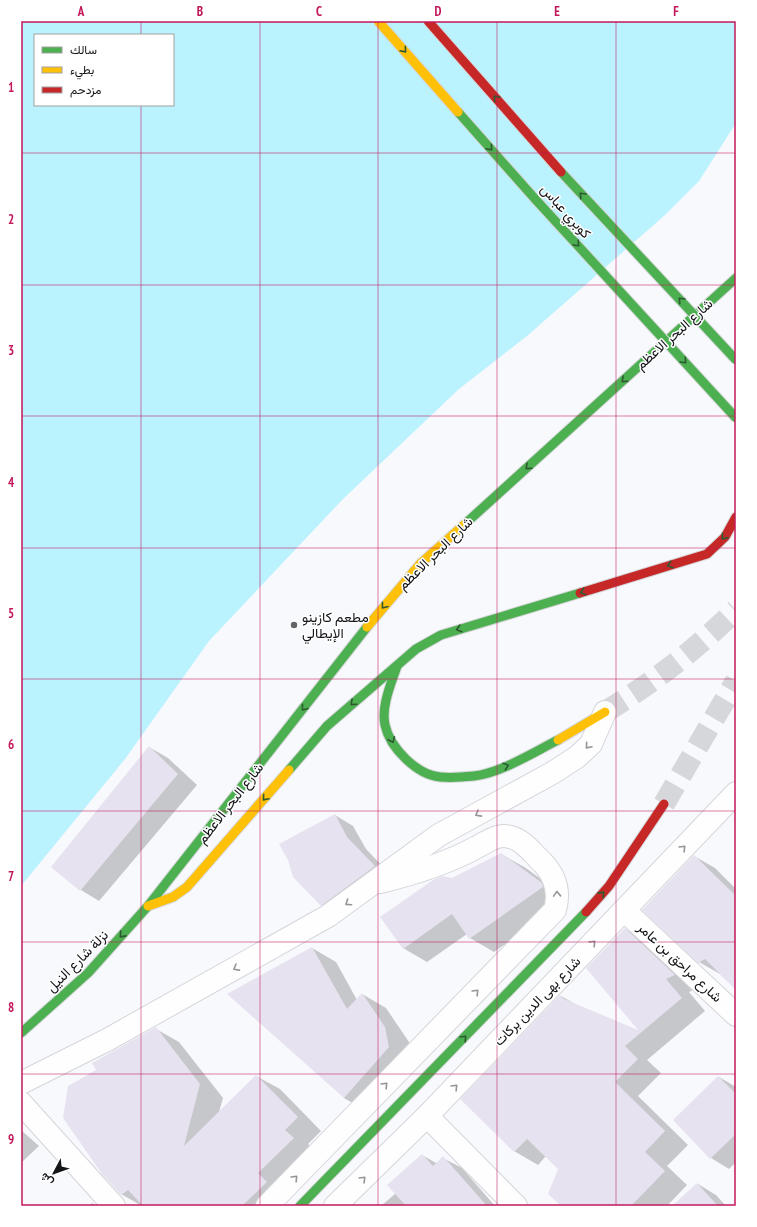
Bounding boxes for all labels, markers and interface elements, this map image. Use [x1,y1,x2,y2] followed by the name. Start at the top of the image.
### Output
[77,3,85,20] text: A
[197,3,203,20] text: B
[316,3,322,20] text: C
[435,3,442,20] text: D
[554,3,560,20] text: E
[673,3,679,20] text: F
[34,34,174,106] legend
[70,42,97,57] text: سالك
[399,45,406,53] one-way arrow
[70,62,94,80] text: بطيء
[8,79,14,96] text: 1
[70,82,101,98] text: مزدحم
[493,95,501,103] one-way arrow
[485,143,492,150] one-way arrow
[535,180,595,244] street label: كوبري عباس
[580,192,587,200] one-way arrow
[8,211,14,228] text: 2
[572,239,580,247] one-way arrow
[632,295,718,375] street label: شارع البحر الاعظم
[678,298,685,305] one-way arrow
[8,342,14,359] text: 3
[679,356,686,364] one-way arrow
[621,375,629,382] one-way arrow
[525,462,532,469] one-way arrow
[8,474,15,491] text: 4
[393,512,478,595] street label: شارع البحر الاعظم
[721,532,728,539] one-way arrow
[667,560,674,569] one-way arrow
[580,587,587,596] one-way arrow
[382,601,389,608] one-way arrow
[8,605,14,622] text: 5
[302,608,369,645] place label: مطعم كازينو الإيطالي
[289,620,299,630] marker: مطعم كازينو الإيطالي
[455,624,462,633] one-way arrow
[351,698,358,705] one-way arrow
[302,704,309,711] one-way arrow
[8,736,14,753] text: 6
[387,736,395,744] one-way arrow
[585,741,593,749] one-way arrow
[193,759,269,848] street label: شارع البحر الاعظم
[502,762,509,770] one-way arrow
[263,794,270,801] one-way arrow
[475,809,482,816] one-way arrow
[678,846,685,853] one-way arrow
[8,868,14,885] text: 7
[553,891,561,897] one-way arrow
[597,891,604,898] one-way arrow
[345,898,352,906] one-way arrow
[632,917,726,1007] street label: شارع مراحق بن عامر
[42,926,113,997] street label: نزلة شارع النيل
[120,930,127,938] one-way arrow
[588,940,595,947] one-way arrow
[490,952,586,1051] street label: شارع بهى الدين بركات
[232,964,240,971] one-way arrow
[471,989,478,996] one-way arrow
[8,999,14,1016] text: 8
[459,1035,466,1043] one-way arrow
[380,1082,388,1090] one-way arrow
[450,1084,457,1092] one-way arrow
[8,1131,14,1148] text: 9
[34,1153,74,1193] north arrow
[37,1170,56,1189] text: ش
[290,1175,297,1183] one-way arrow
[358,1176,366,1184] one-way arrow

